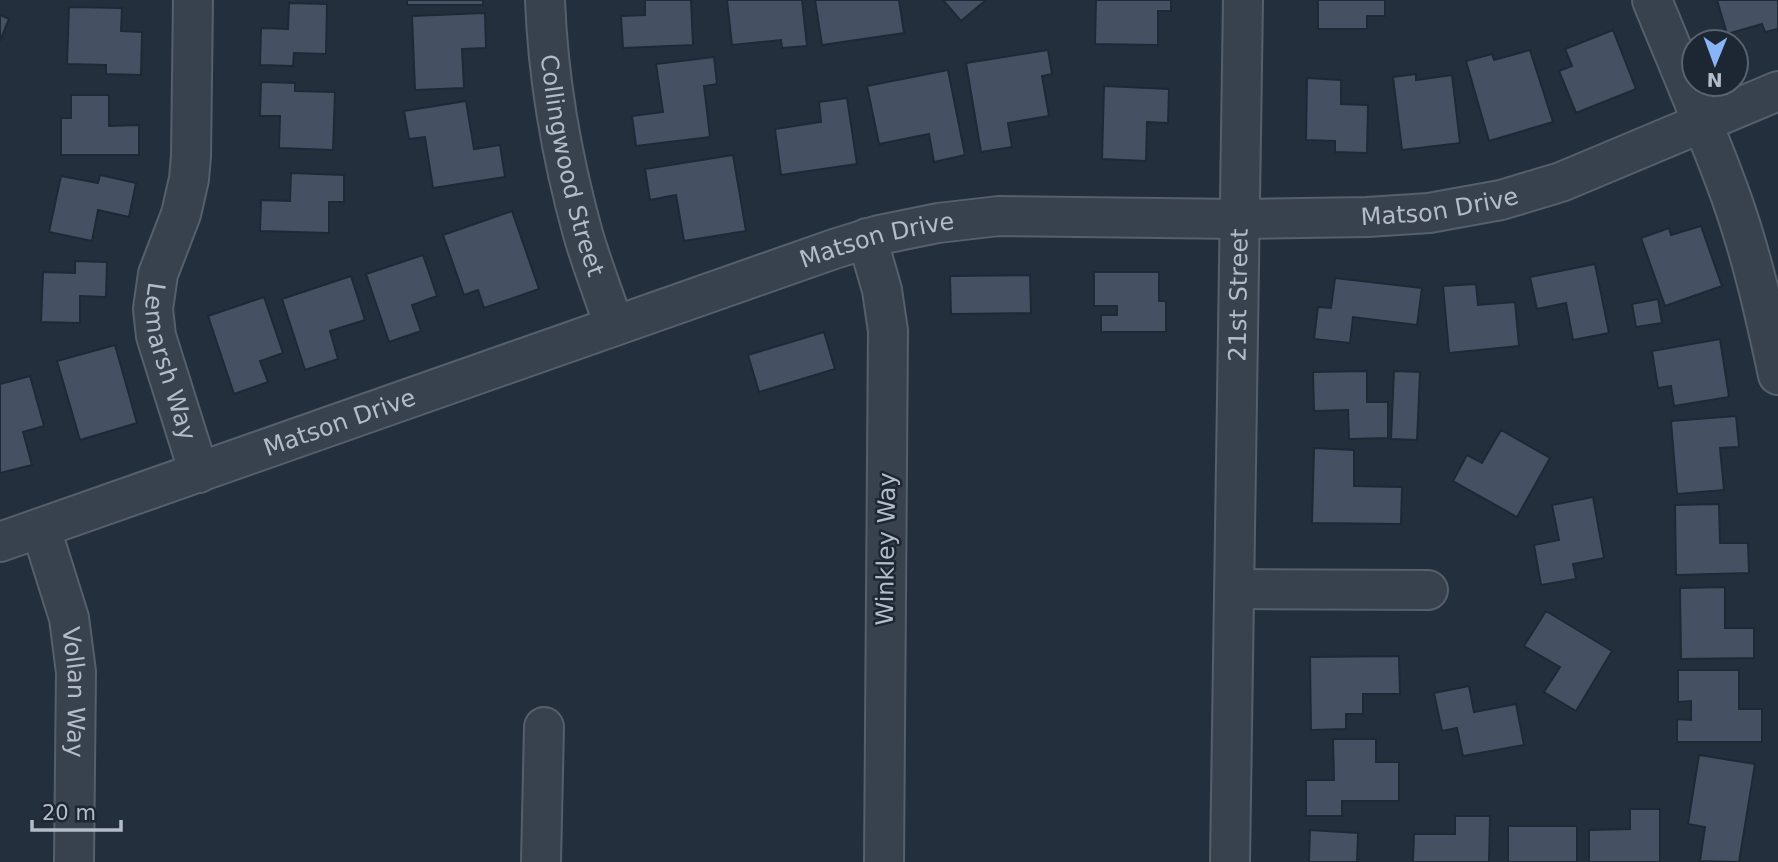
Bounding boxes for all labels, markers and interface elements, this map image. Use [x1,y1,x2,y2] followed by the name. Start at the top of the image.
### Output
[1680,28,1750,98] north arrow
[535,53,610,280] street label: Collingwood Street
[1707,69,1723,91] text: N
[1360,182,1522,231] street label: Matson Drive
[796,207,956,274] street label: Matson Drive
[1224,228,1254,362] street label: 21st Street
[139,281,202,444] street label: Lemarsh Way
[260,383,419,462] street label: Matson Drive
[871,472,901,626] street label: Winkley Way
[56,625,90,758] street label: Vollan Way
[32,788,121,832] scale bar
[42,801,96,825] text: 20 m

